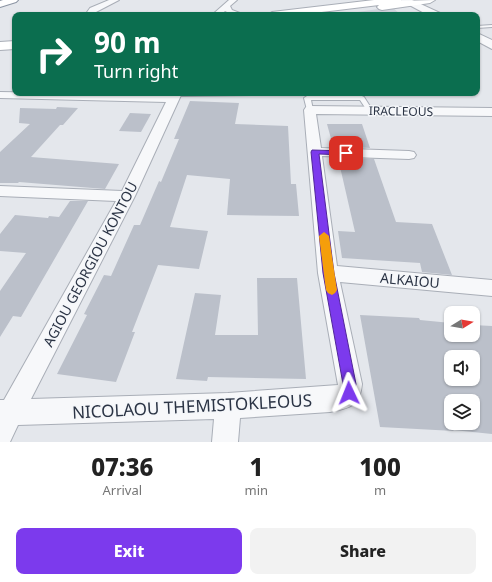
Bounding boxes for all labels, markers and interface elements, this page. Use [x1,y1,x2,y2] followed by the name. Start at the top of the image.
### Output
[94,23,161,61] text: 90 m
[28,28,80,80] icon: right
[94,59,178,83] text: Turn right
[369,102,434,120] street label: IRACLEOUS
[329,136,363,170] pin
[335,142,357,164] icon: arrive
[38,178,142,350] street label: AGIOU GEORGIOU KONTOU
[379,268,441,292] street label: ALKAIOU
[444,306,480,342] north arrow
[444,306,480,430] map controls
[444,350,480,386] button: sound
[328,372,370,414] position arrow
[71,388,313,424] street label: NICOLAOU THEMISTOKLEOUS
[444,394,480,430] button: layers
[91,450,153,483] text: 07:36
[249,450,263,483] text: 1
[359,450,401,483] text: 100
[102,481,142,499] text: Arrival
[245,481,268,499] text: min
[374,481,386,499] text: m
[16,528,242,574] button: Exit
[250,528,476,574] button: Share

